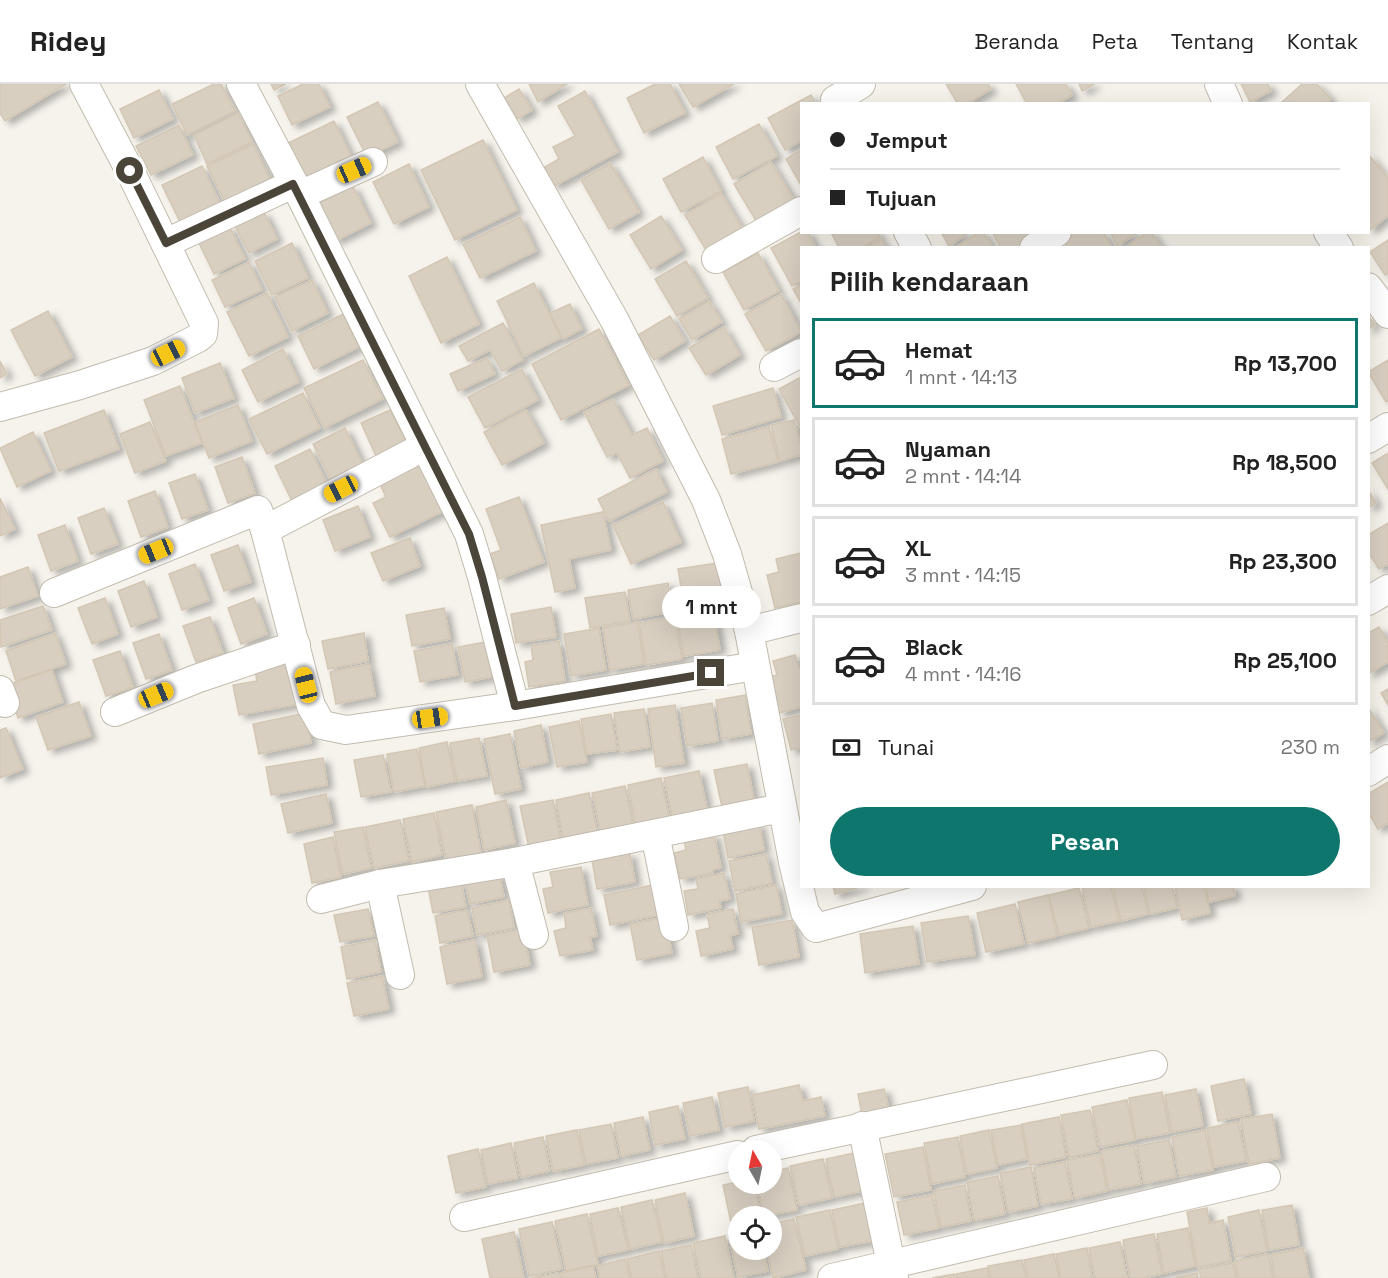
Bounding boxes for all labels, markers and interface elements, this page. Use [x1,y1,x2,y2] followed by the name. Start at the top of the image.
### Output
[30,23,106,59] text: Ridey
[974,28,1059,55] text: Beranda
[1092,28,1138,55] text: Peta
[1171,28,1254,55] text: Tentang
[1287,28,1358,55] text: Kontak
[866,126,948,154] text: Jemput
[334,154,374,186] car
[116,157,143,184] route start
[866,184,937,212] text: Tujuan
[830,264,1029,299] text: Pilih kendaraan
[833,336,887,390] icon: car
[905,336,973,364] text: Hemat
[148,337,188,369] car
[1234,349,1337,377] text: Rp 13,700
[905,364,1017,390] text: 1 mnt · 14:13
[833,435,887,489] icon: car
[905,435,991,463] text: Nyaman
[1232,448,1337,476] text: Rp 18,500
[905,463,1021,489] text: 2 mnt · 14:14
[321,473,361,505] car
[833,534,887,588] icon: car
[905,534,931,562] text: XL
[136,536,176,566] car
[1229,547,1337,575] text: Rp 23,300
[905,562,1021,588] text: 3 mnt · 14:15
[662,586,760,628] callout: 1 mnt
[685,594,738,620] text: 1 mnt
[833,633,887,687] icon: car
[905,633,963,661] text: Black
[1233,646,1337,674] text: Rp 25,100
[697,659,724,686] route end
[905,661,1022,687] text: 4 mnt · 14:16
[293,665,319,705] car
[136,680,176,710] car
[411,707,449,729] car
[830,731,863,764] icon: cash
[878,733,934,761] text: Tunai
[1281,734,1340,760] text: 230 m
[830,807,1340,876] button: Pesan
[728,1140,782,1194] north arrow
[728,1140,782,1260] map controls
[728,1206,782,1260] button: locate

